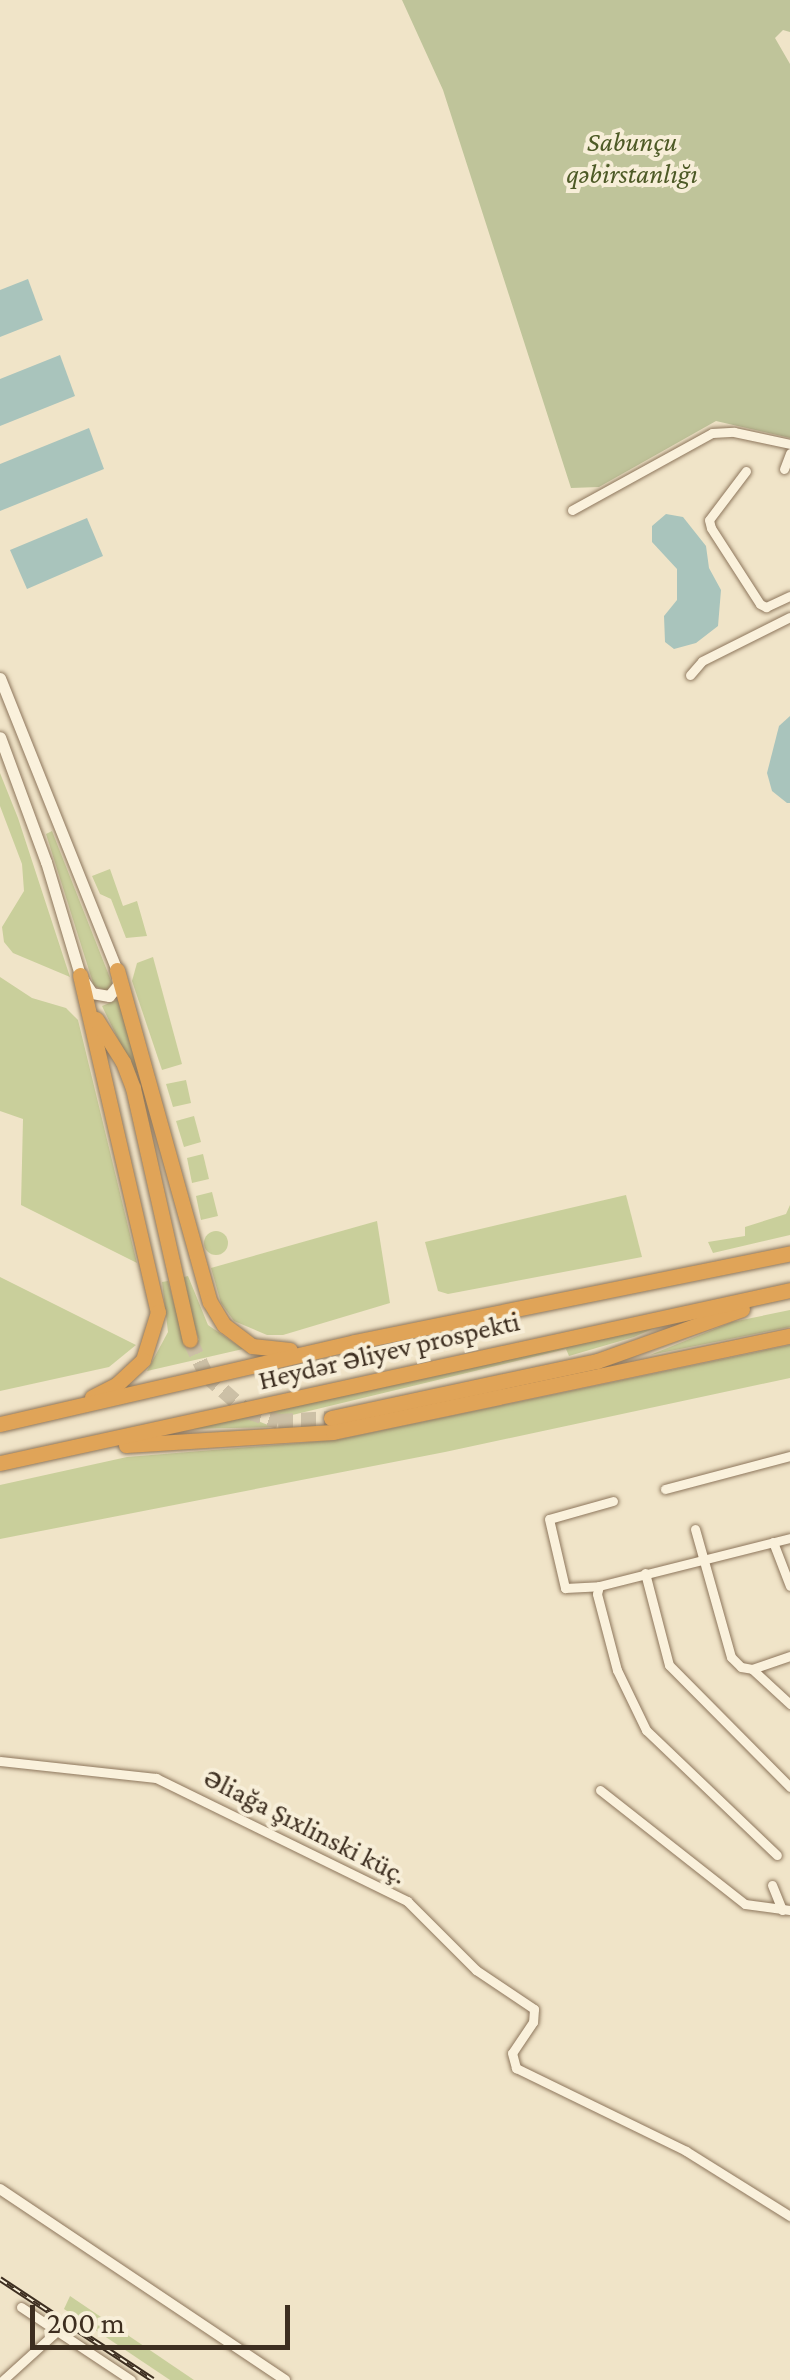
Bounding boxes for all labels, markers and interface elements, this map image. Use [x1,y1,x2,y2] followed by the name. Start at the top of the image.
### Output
[566,125,698,191] park label: Sabunçu qəbirstanlığı
[255,1305,523,1397] street label: Heydər Əliyev prospekti
[198,1760,412,1892] street label: Əliağa Şıxlinski küç.
[35,2285,295,2347] scale bar
[47,2306,125,2339] text: 200 m

